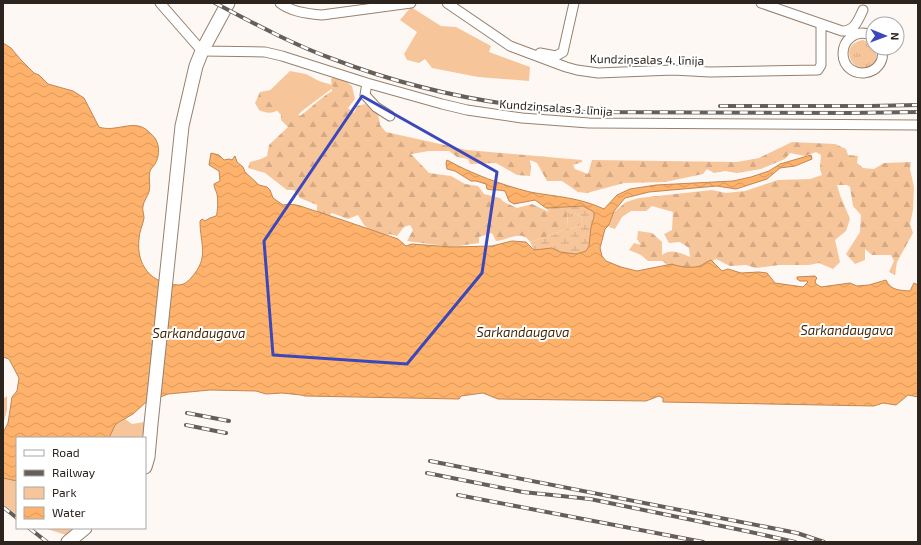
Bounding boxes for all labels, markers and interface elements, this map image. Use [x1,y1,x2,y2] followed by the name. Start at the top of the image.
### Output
[865,16,905,56] north arrow
[889,32,902,40] text: N
[590,51,704,69] street label: Kundziņsalas 4. līnija
[499,96,613,120] street label: Kundziņsalas 3. līnija
[800,322,894,338] water label: Sarkandaugava
[476,324,570,340] water label: Sarkandaugava
[152,325,246,341] water label: Sarkandaugava
[16,437,146,529] legend
[52,445,80,459] text: Road
[52,465,96,479] text: Railway
[52,485,77,499] text: Park
[52,505,86,519] text: Water

